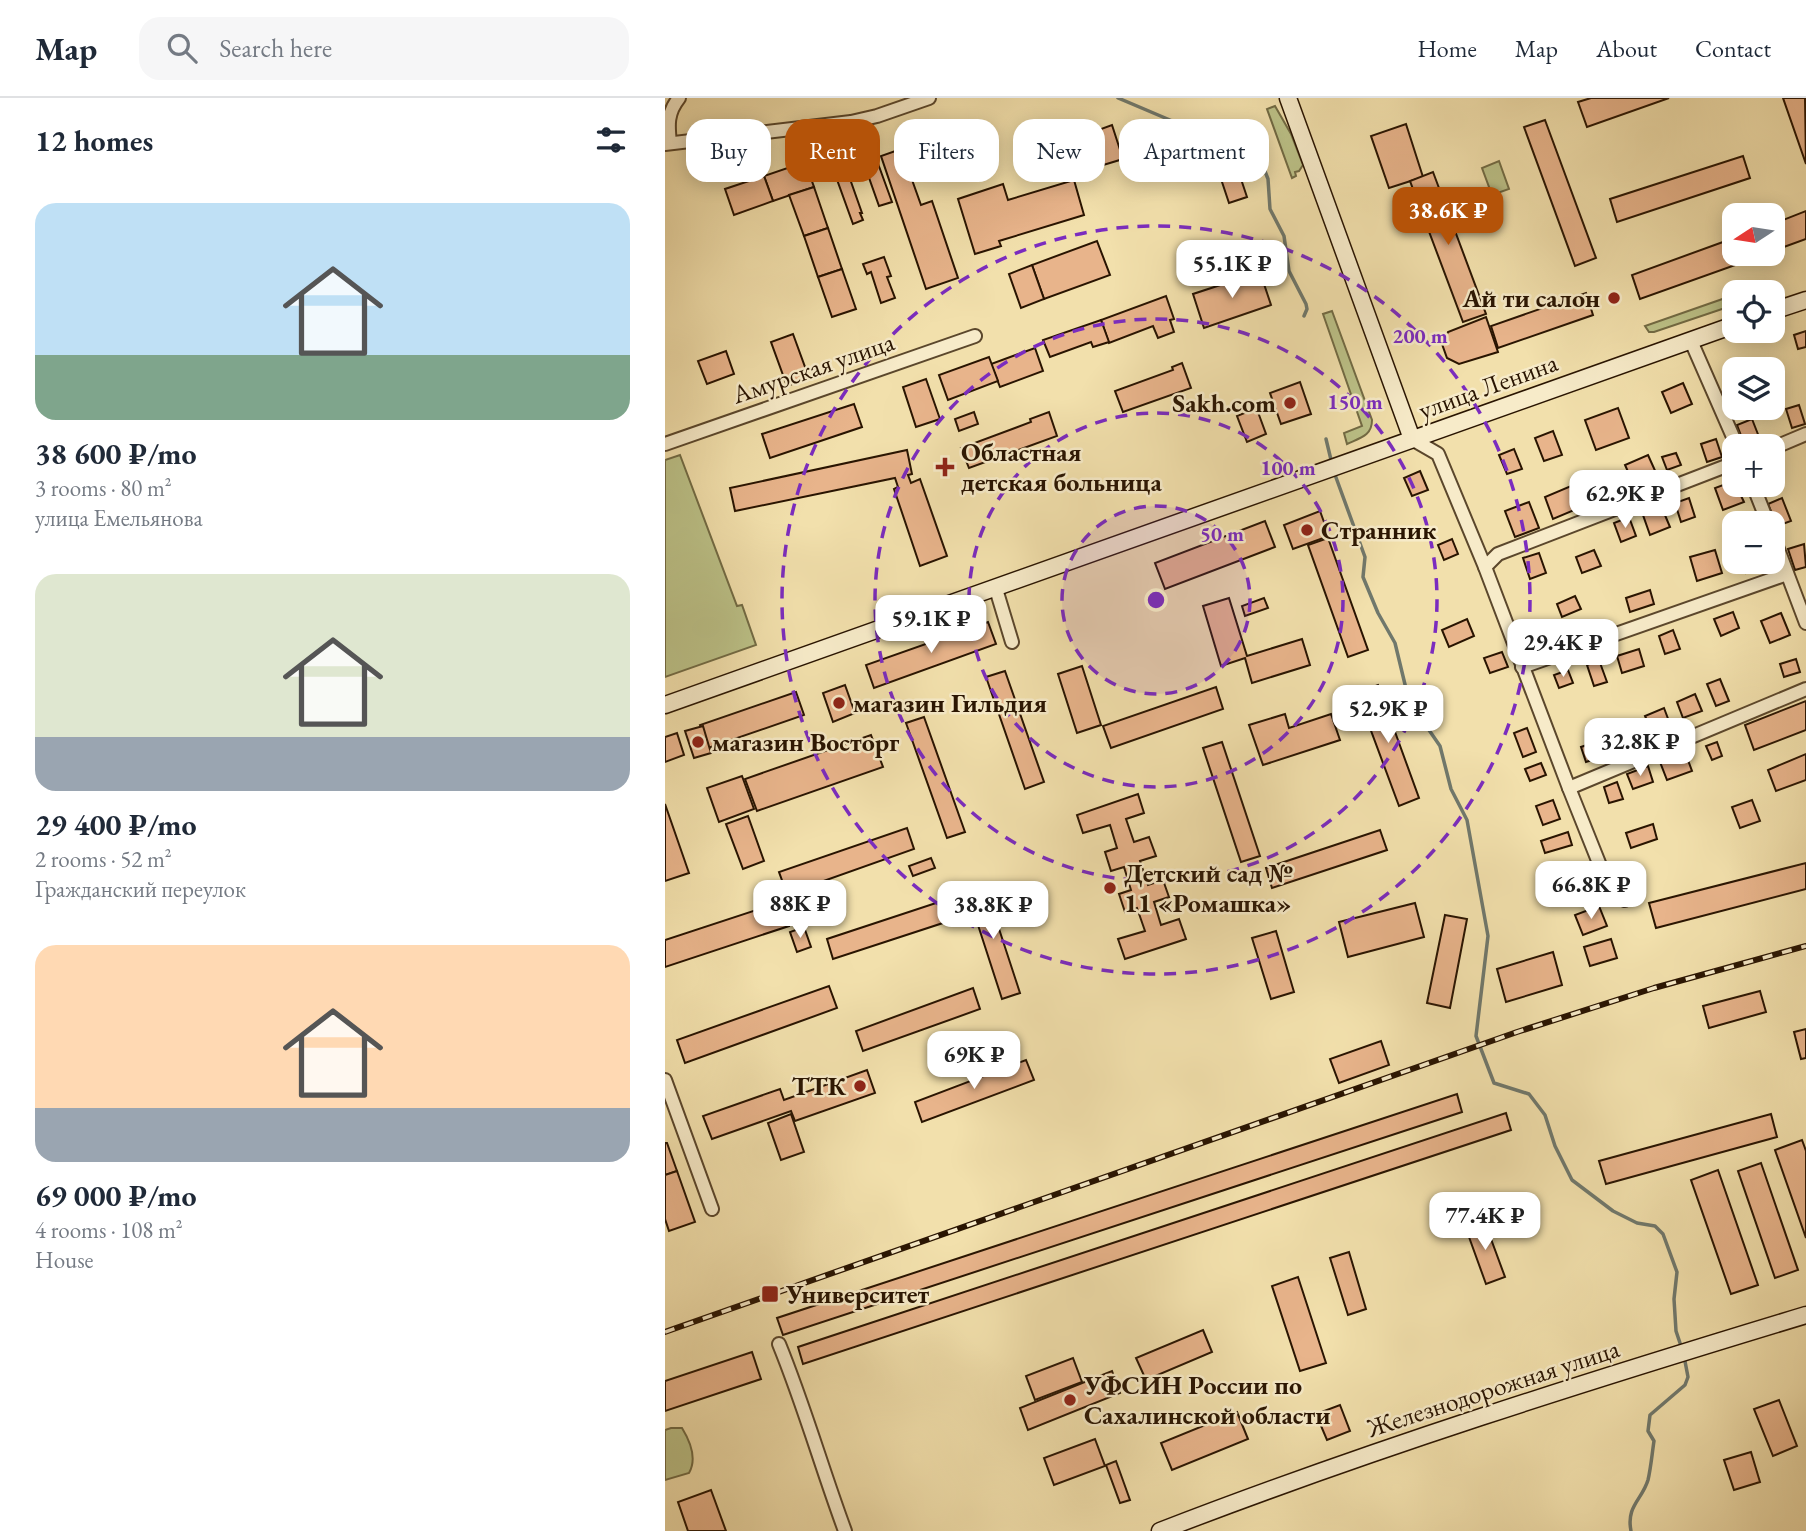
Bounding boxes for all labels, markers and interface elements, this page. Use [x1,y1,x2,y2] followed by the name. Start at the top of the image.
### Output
[139,17,629,80] search box
[35,27,97,70] text: Map
[163,29,201,67] icon: search
[219,31,332,65] text: Search here
[1417,33,1477,64] text: Home
[1515,33,1558,64] text: Map
[1596,33,1657,64] text: About
[1695,33,1771,64] text: Contact
[686,119,771,182] chip: Buy
[785,119,880,182] chip: Rent
[894,119,999,182] chip: Filters
[1013,119,1105,182] chip: New
[1119,119,1269,182] chip: Apartment
[35,121,153,160] text: 12 homes
[592,121,630,159] icon: filters
[1383,188,1513,247] pin: 38.6K ₽
[1408,195,1488,225] text: 38.6K ₽
[1722,203,1785,266] north arrow
[1722,203,1785,574] map controls
[1167,240,1297,300] pin: 55.1K ₽
[270,248,396,374] icon: home
[1192,248,1272,278] text: 55.1K ₽
[1722,280,1785,343] button: locate
[1462,281,1600,315] place label: Ай ти салон
[1606,290,1622,306] marker: Ай ти салон
[1392,322,1448,349] text: 200 m
[726,324,899,412] street label: Амурская улица
[1414,345,1563,427] street label: улица Ленина
[1722,357,1785,420] button: layers
[1172,386,1276,420] place label: Sakh.com
[1327,388,1383,415] text: 150 m
[1282,395,1298,411] marker: Sakh.com
[35,434,197,473] text: 38 600 ₽/mo
[1722,434,1785,497] button: +
[961,435,1162,499] place label: Областная детская больница
[1260,454,1316,481] text: 100 m
[935,457,955,477] marker: Областная детская больница
[1560,470,1690,530] pin: 62.9K ₽
[35,473,172,503] text: 3 rooms · 80 m²
[1585,478,1665,508] text: 62.9K ₽
[35,503,203,533] text: улица Емельянова
[1722,511,1785,574] button: −
[1321,513,1437,547] place label: Странник
[1200,520,1244,547] text: 50 m
[1299,522,1315,538] marker: Странник
[1144,588,1168,612] centre of rings
[866,596,996,655] pin: 59.1K ₽
[891,603,971,633] text: 59.1K ₽
[270,619,396,745] icon: home
[1498,620,1628,679] pin: 29.4K ₽
[1523,627,1603,657] text: 29.4K ₽
[853,686,1047,720] place label: магазин Гильдия
[1323,686,1453,745] pin: 52.9K ₽
[1348,693,1428,723] text: 52.9K ₽
[831,695,847,711] marker: магазин Гильдия
[1575,718,1705,778] pin: 32.8K ₽
[712,725,900,759] place label: магазин Восторг
[1600,726,1680,756] text: 32.8K ₽
[690,734,706,750] marker: магазин Восторг
[35,805,197,844] text: 29 400 ₽/mo
[35,844,172,874] text: 2 rooms · 52 m²
[1124,856,1293,920] place label: Детский сад № 11 «Ромашка»
[1526,862,1656,921] pin: 66.8K ₽
[1551,869,1631,899] text: 66.8K ₽
[35,874,246,904] text: Гражданский переулок
[751,880,849,940] pin: 88K ₽
[1102,880,1118,896] marker: Детский сад № 11 «Ромашка»
[928,882,1058,941] pin: 38.8K ₽
[769,888,831,918] text: 88K ₽
[953,889,1033,919] text: 38.8K ₽
[270,990,396,1116] icon: home
[925,1032,1023,1091] pin: 69K ₽
[943,1039,1005,1069] text: 69K ₽
[792,1069,847,1103] place label: ТТК
[852,1078,868,1094] marker: ТТК
[35,1176,197,1215] text: 69 000 ₽/mo
[1420,1192,1550,1252] pin: 77.4K ₽
[1445,1200,1525,1230] text: 77.4K ₽
[35,1215,183,1245] text: 4 rooms · 108 m²
[35,1245,94,1275] text: House
[785,1277,930,1311] place label: Университет
[760,1284,780,1304] marker: Университет
[1361,1331,1624,1445] street label: Железнодорожная улица
[1083,1368,1330,1432] place label: УФСИН России по Сахалинской области
[1062,1392,1078,1408] marker: УФСИН России по Сахалинской области

